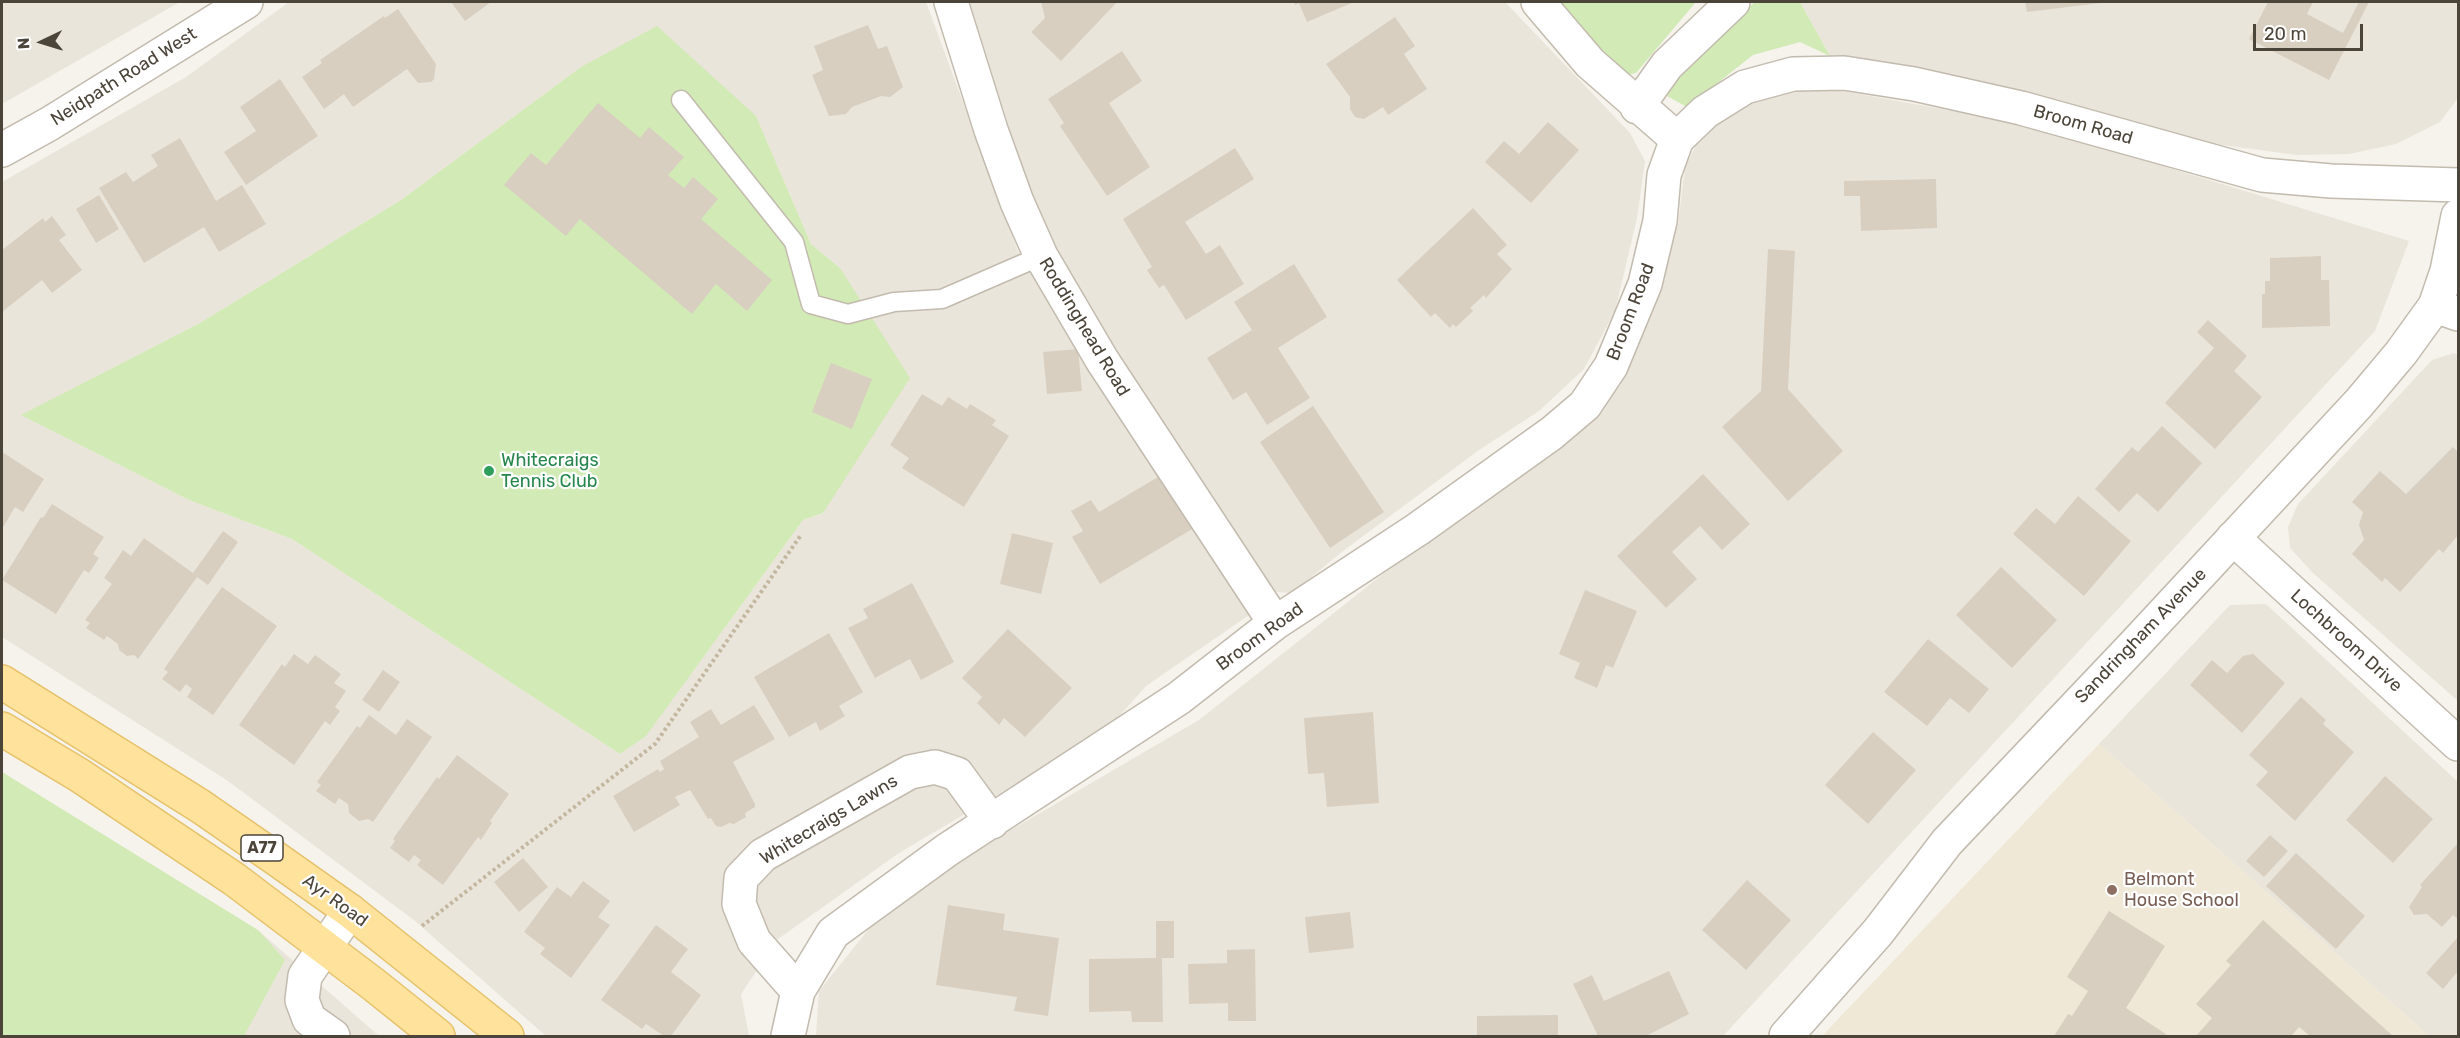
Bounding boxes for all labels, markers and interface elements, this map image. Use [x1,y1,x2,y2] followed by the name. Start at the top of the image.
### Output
[12,12,72,72] north arrow
[2256,12,2366,50] scale bar
[47,23,201,131] street label: Neidpath Road West
[2264,23,2306,45] text: 20 m
[14,37,33,50] text: N
[2031,101,2135,149] street label: Broom Road
[1034,254,1134,400] street label: Roddinghead Road
[1603,260,1659,364] street label: Broom Road
[501,450,599,492] place label: Whitecraigs Tennis Club
[482,464,496,478] marker: Whitecraigs Tennis Club
[2071,564,2211,708] street label: Sandringham Avenue
[2286,585,2406,697] street label: Lochbroom Drive
[1212,598,1308,676] street label: Broom Road
[756,770,902,870] street label: Whitecraigs Lawns
[241,835,283,861] road number: A77
[2124,869,2239,912] place label: Belmont House School
[298,870,372,932] street label: Ayr Road
[2105,883,2119,897] marker: Belmont House School

